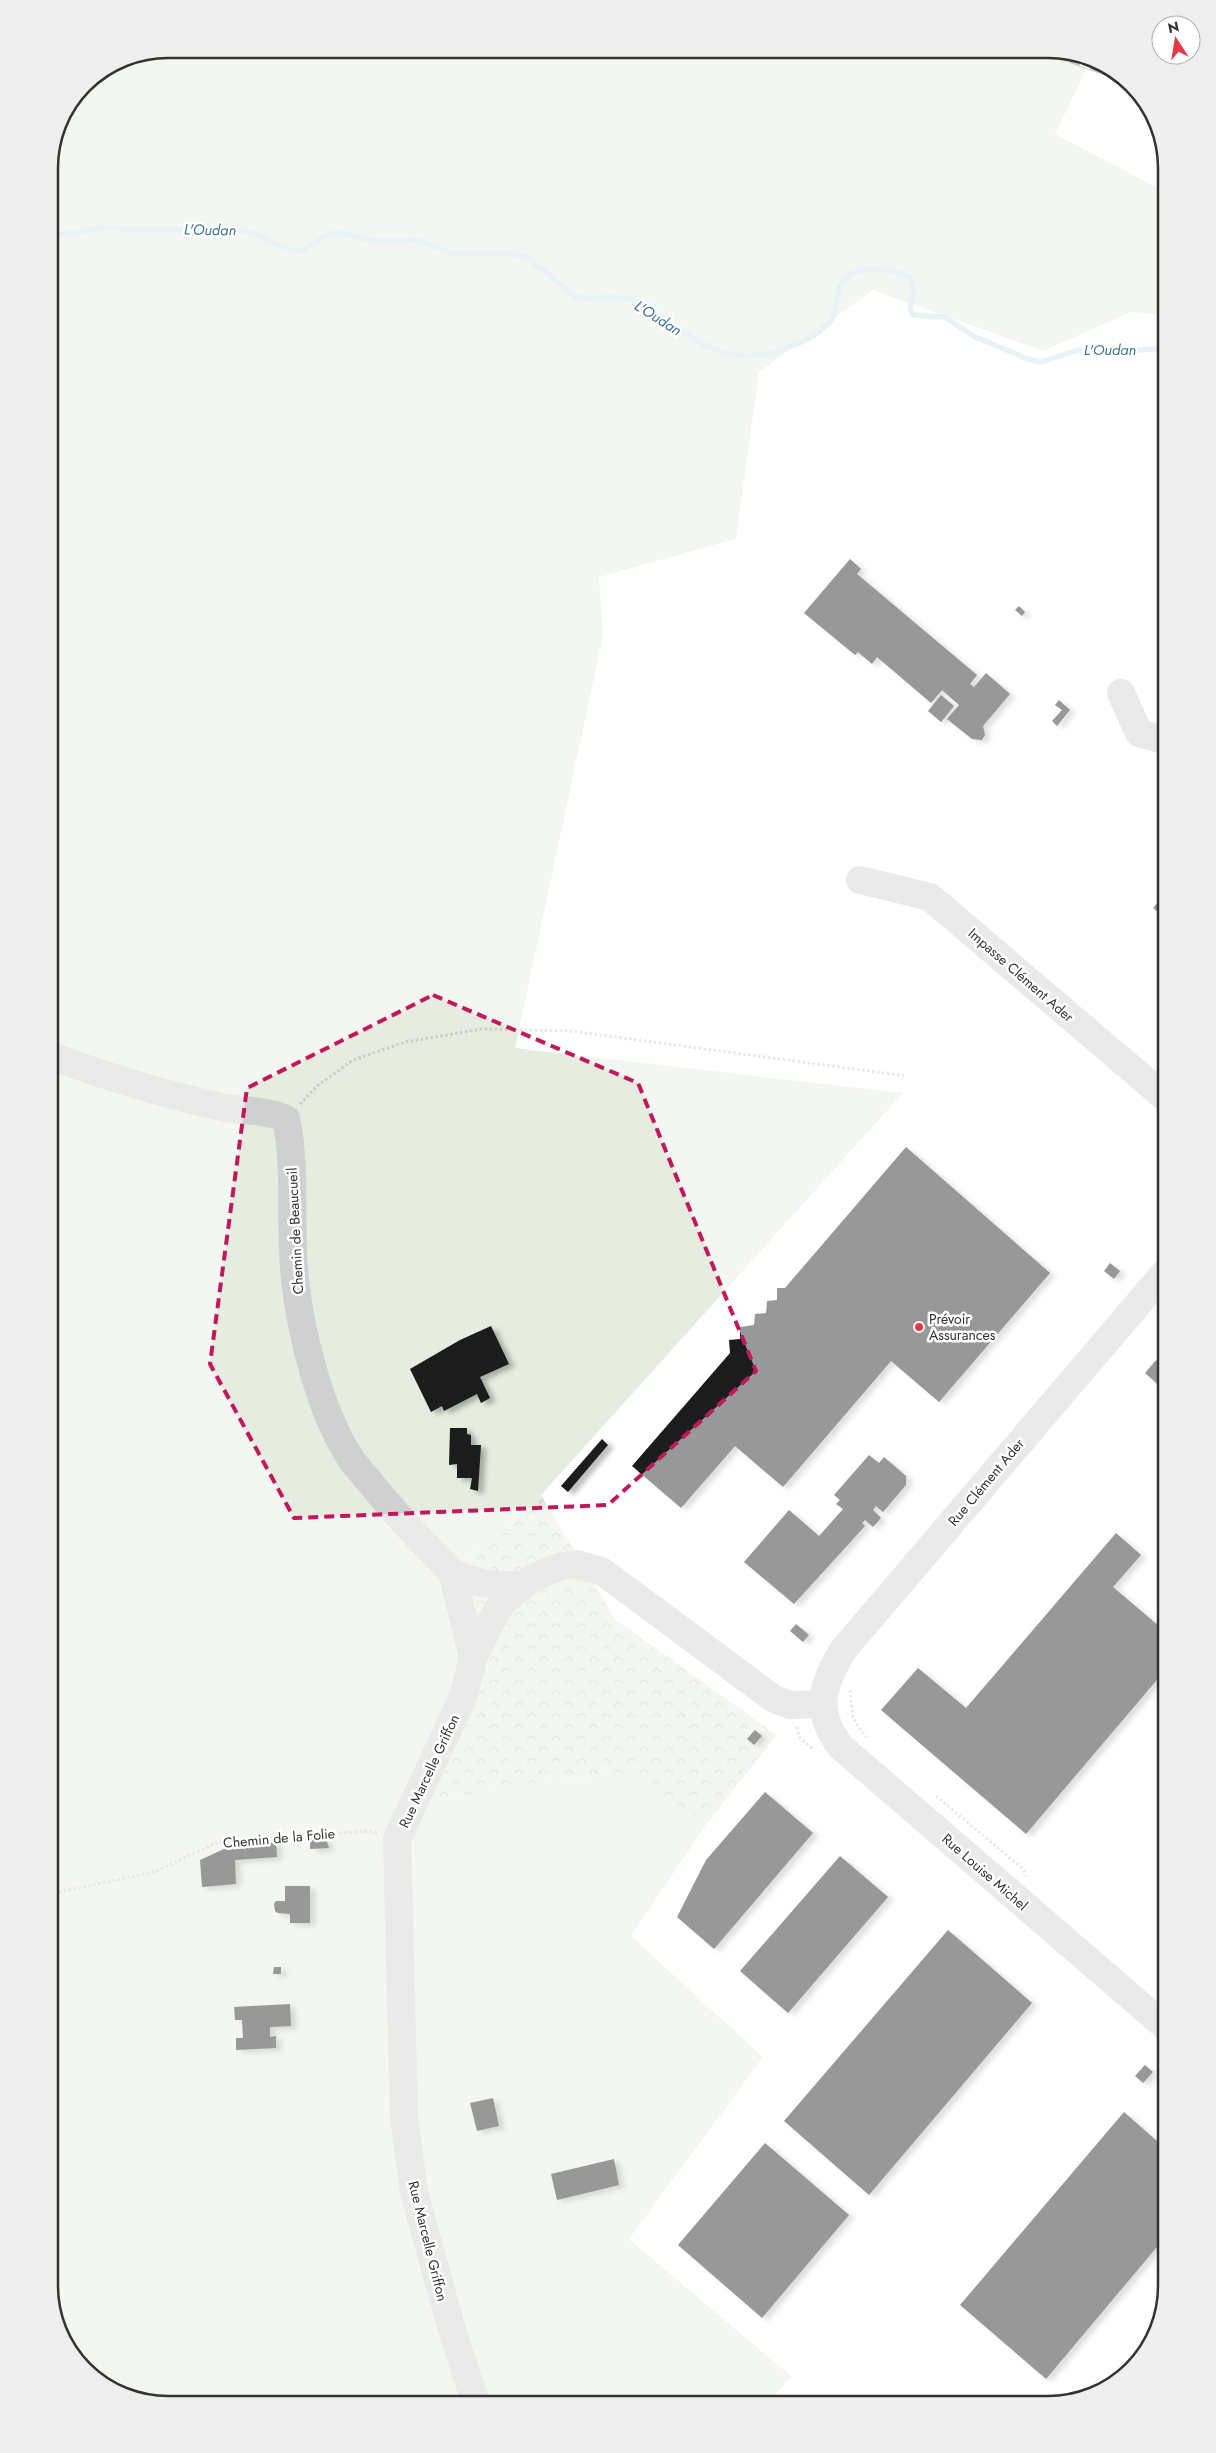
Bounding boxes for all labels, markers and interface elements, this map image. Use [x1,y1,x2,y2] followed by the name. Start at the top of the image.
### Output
[1151,15,1201,65] north arrow
[1166,16,1181,38] text: N
[184,219,236,241] water label: L'Oudan
[630,295,686,341] water label: L'Oudan
[1084,339,1136,361] water label: L'Oudan
[964,923,1078,1027] street label: Impasse Clément Ader
[282,1167,308,1295] street label: Chemin de Beaucueil
[929,1309,996,1345] place label: Prévoir Assurances
[913,1321,925,1333] marker: Prévoir Assurances
[943,1434,1029,1530] street label: Rue Clément Ader
[394,1711,464,1831] street label: Rue Marcelle Griffon
[222,1823,336,1853] street label: Chemin de la Folie
[938,1829,1032,1915] street label: Rue Louise Michel
[403,2179,453,2303] street label: Rue Marcelle Griffon

